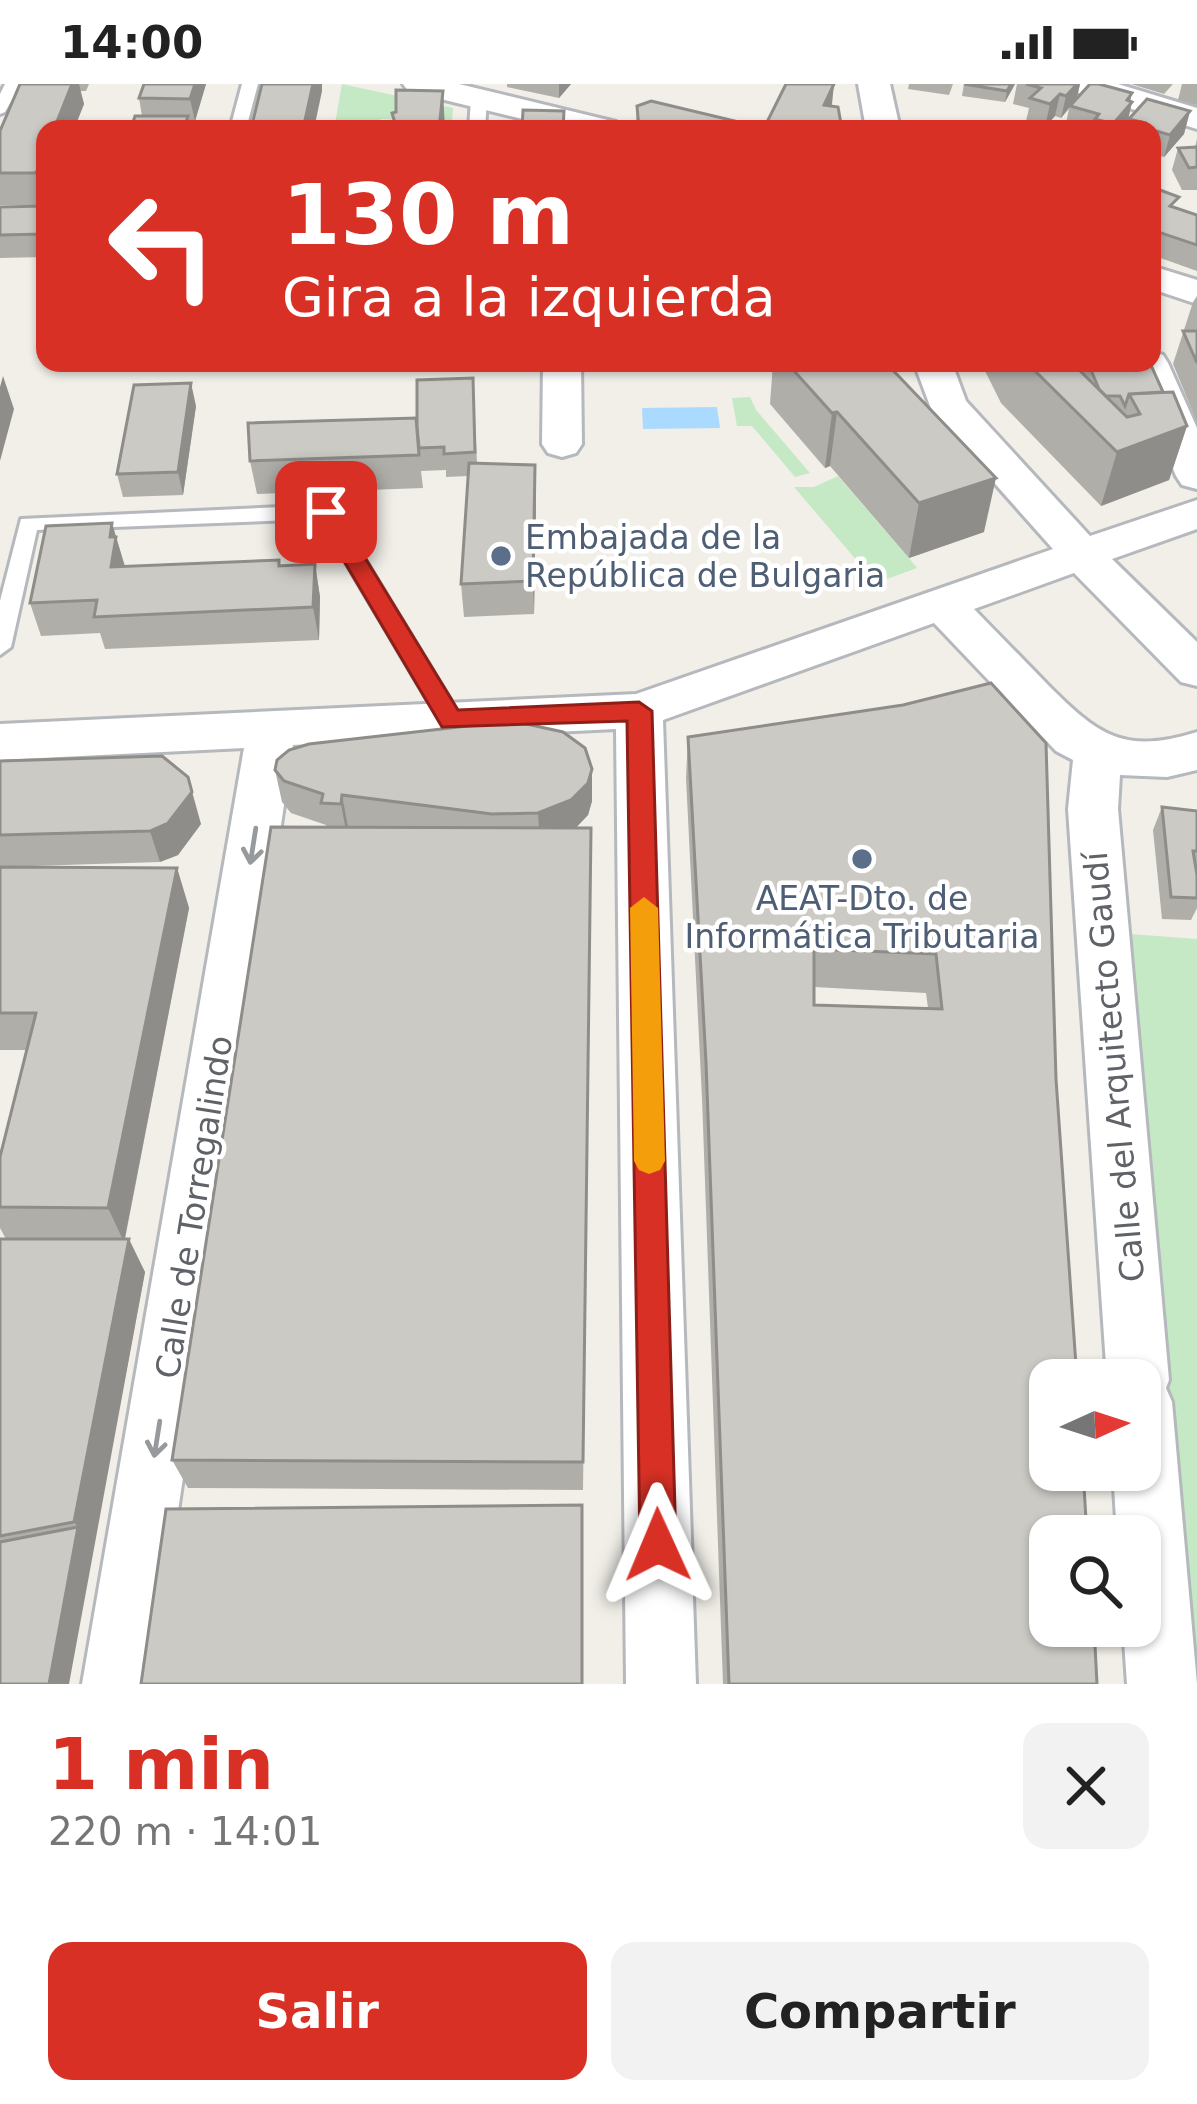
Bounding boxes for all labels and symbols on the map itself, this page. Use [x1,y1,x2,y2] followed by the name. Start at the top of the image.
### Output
[275,461,377,563] pin
[525,518,885,595] place label: Embajada de la República de Bulgaria
[488,543,514,569] marker: Embajada de la República de Bulgaria
[240,826,263,865] one-way arrow
[849,846,875,872] marker: AEAT-Dto. de Informática Tributaria
[1076,848,1152,1284] street label: Calle del Arquitecto Gaudí
[685,879,1039,956] place label: AEAT-Dto. de Informática Tributaria
[148,1033,240,1381] street label: Calle de Torregalindo
[1029,1359,1161,1491] north arrow
[144,1418,167,1457] one-way arrow
[595,1482,721,1608] position arrow

